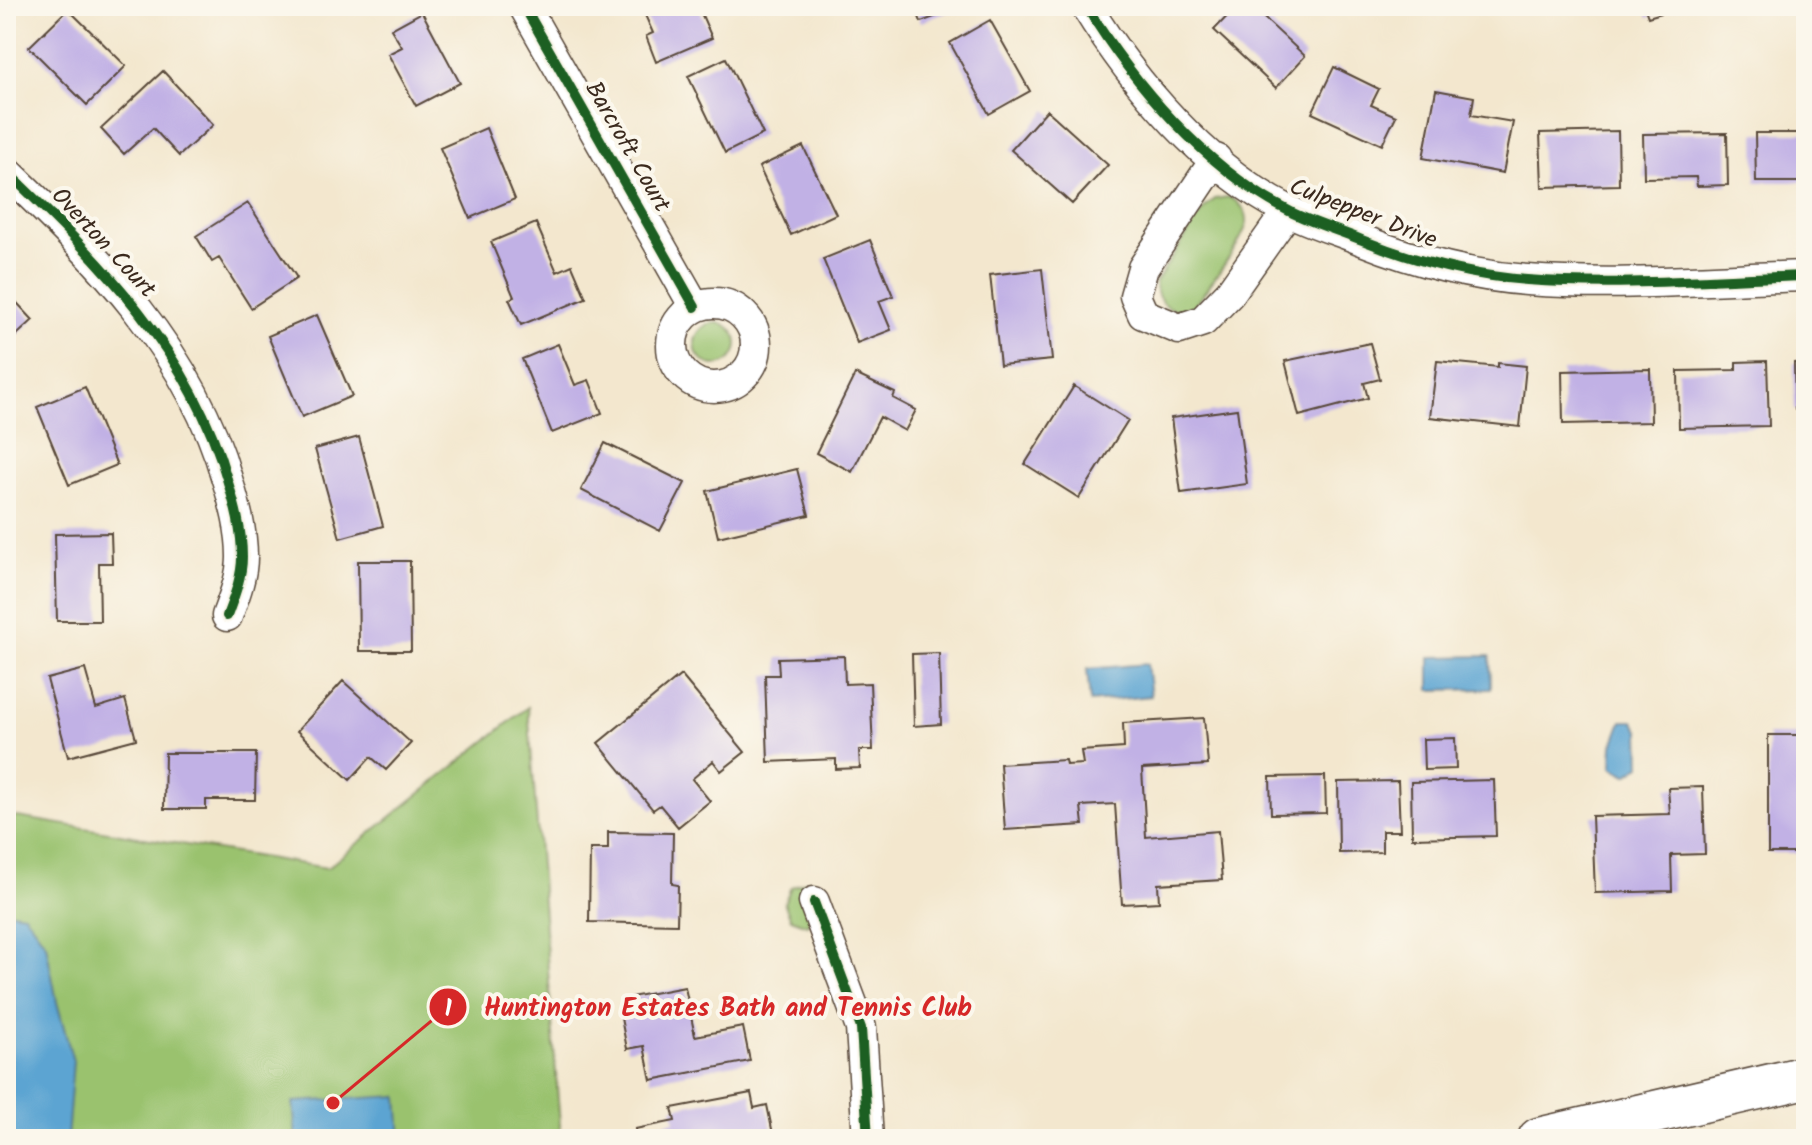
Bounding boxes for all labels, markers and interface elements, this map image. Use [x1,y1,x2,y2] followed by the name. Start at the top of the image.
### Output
[574,74,681,221] street label: Barcroft Court
[1283,168,1443,260] street label: Culpepper Drive
[41,178,166,308] street label: Overton Court
[428,982,988,1032] callout: Huntington Estates Bath and Tennis Club
[484,988,972,1030] text: Huntington Estates Bath and Tennis Club
[444,990,452,1029] text: 1

